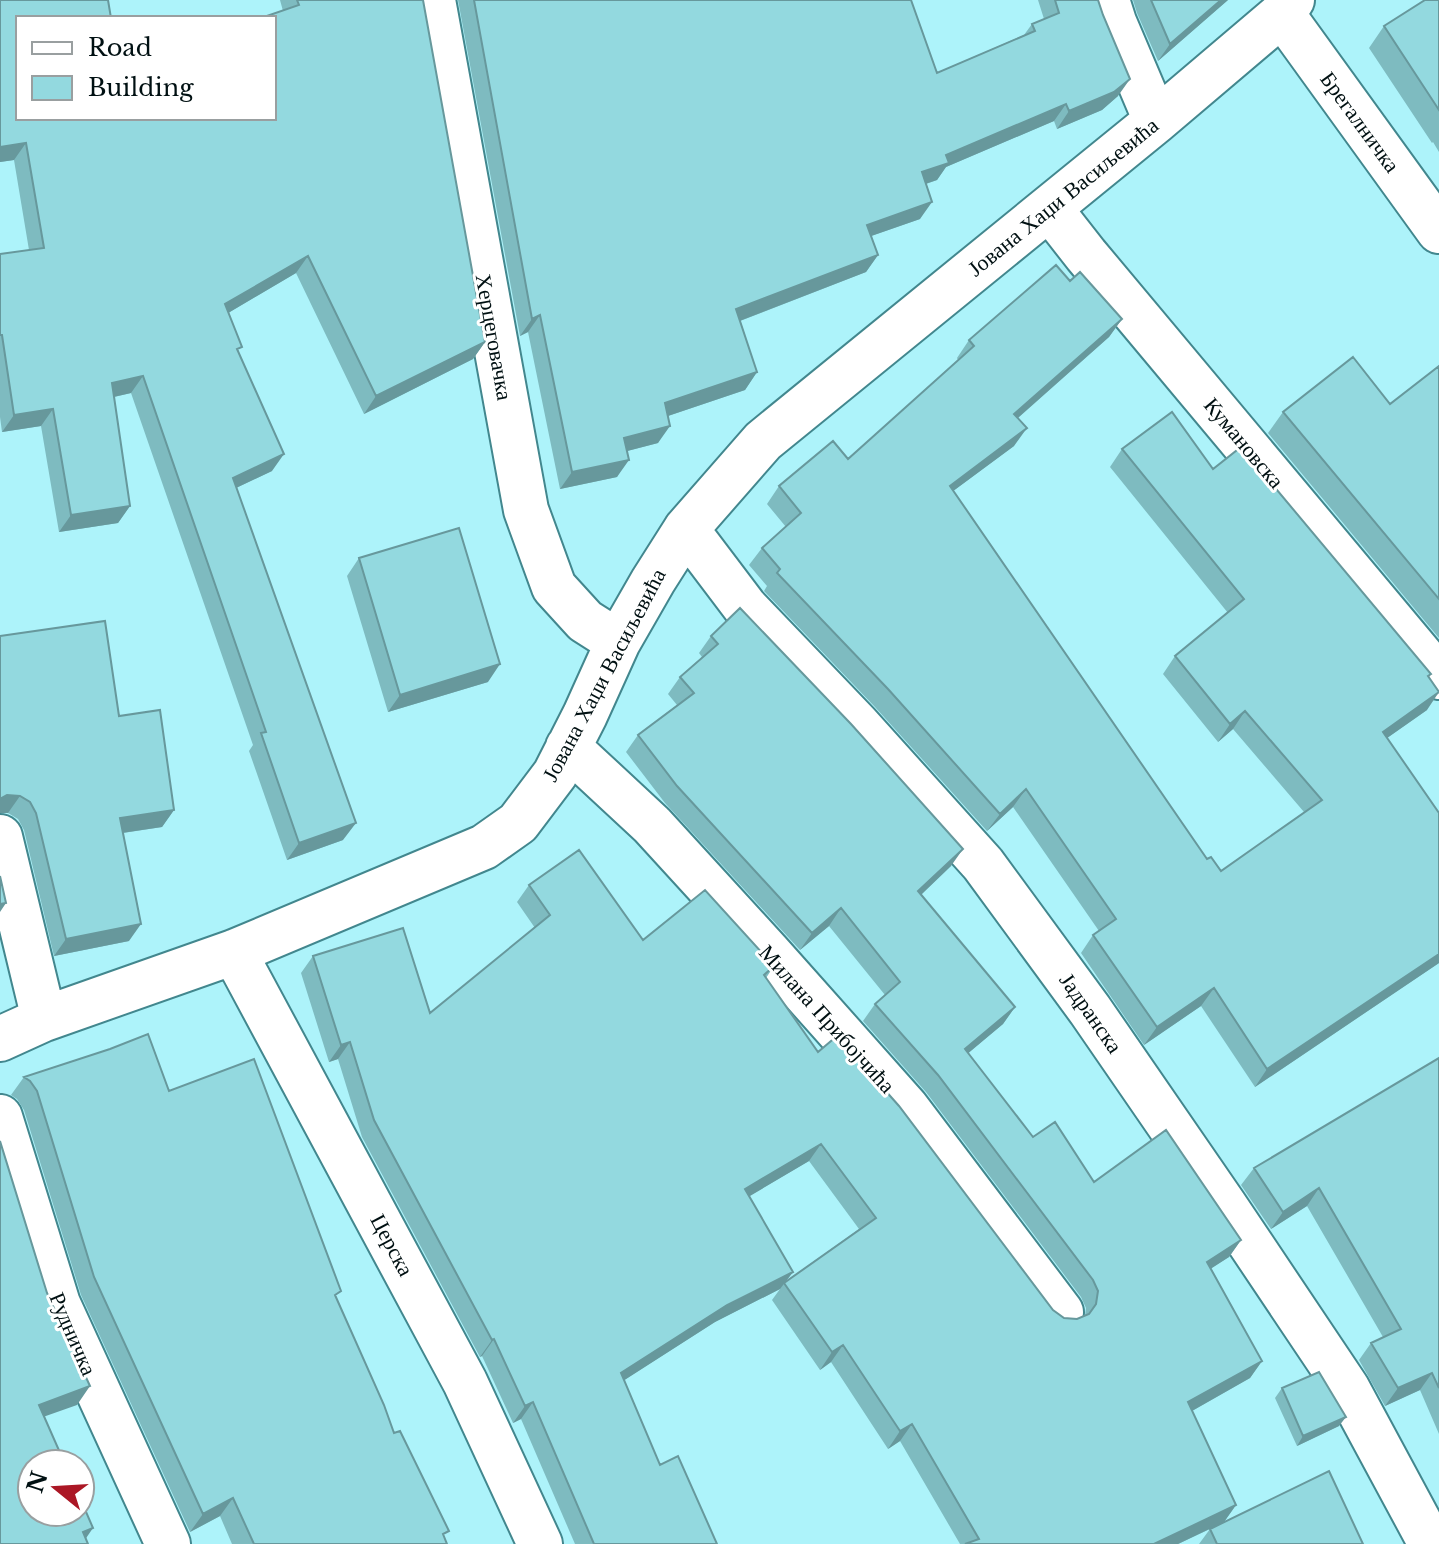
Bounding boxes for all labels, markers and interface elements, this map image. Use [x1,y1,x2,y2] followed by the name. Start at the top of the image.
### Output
[16,16,276,120] legend
[88,33,152,62] text: Road
[1314,66,1406,178] street label: Брегалничка
[88,73,194,102] text: Building
[962,112,1164,282] street label: Јована Хаџи Васиљевића
[470,272,518,403] street label: Херцеговачка
[1198,392,1290,494] street label: Кумановска
[536,564,672,786] street label: Јована Хаџи Васиљевића
[753,939,901,1099] street label: Милана Прибојчића
[1054,968,1129,1059] street label: Јадранска
[364,1209,420,1281] street label: Церска
[43,1288,103,1380] street label: Рудничка
[16,1448,96,1528] north arrow
[21,1468,54,1496] text: N

